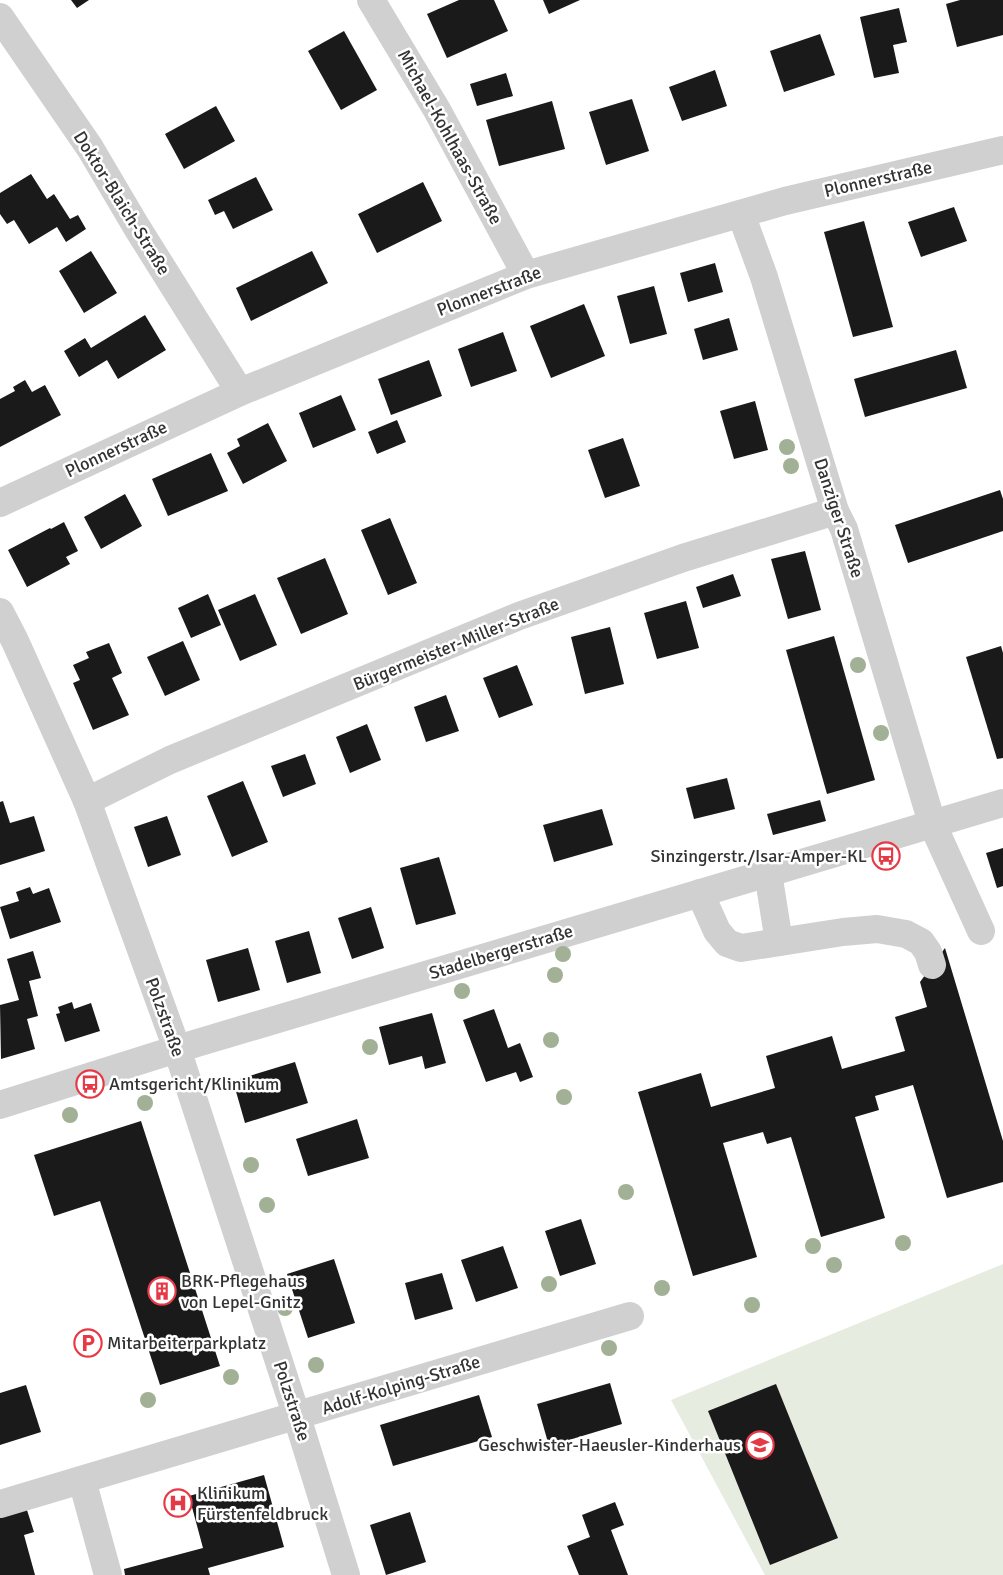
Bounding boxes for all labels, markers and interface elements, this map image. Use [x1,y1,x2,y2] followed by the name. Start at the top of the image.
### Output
[393,46,507,228] street label: Michael-Kohlhaas-Straße
[69,127,175,279] street label: Doktor-Blaich-Straße
[822,156,934,202] street label: Plonnerstraße
[434,261,544,321] street label: Plonnerstraße
[61,416,171,482] street label: Plonnerstraße
[809,455,869,581] street label: Danziger Straße
[350,593,562,695] street label: Bürgermeister-Miller-Straße
[871,841,901,871] bus stop icon: Sinzingerstr./Isar-Amper-KL
[651,845,867,867] place label: Sinzingerstr./Isar-Amper-KL
[426,920,576,984] street label: Stadelbergerstraße
[141,974,189,1060] street label: Polzstraße
[75,1069,105,1099] bus stop icon: Amtsgericht/Klinikum
[109,1073,279,1095] place label: Amtsgericht/Klinikum
[181,1270,305,1313] place label: BRK-Pflegehaus von Lepel-Gnitz
[147,1276,177,1306] building icon: BRK-Pflegehaus von Lepel-Gnitz
[73,1328,103,1358] parking icon: Mitarbeiterparkplatz
[107,1332,266,1354] place label: Mitarbeiterparkplatz
[319,1350,483,1420] street label: Adolf-Kolping-Straße
[269,1358,315,1444] street label: Polzstraße
[745,1430,775,1460] school or university icon: Geschwister-Haeusler-Kinderhaus
[478,1434,741,1456] place label: Geschwister-Haeusler-Kinderhaus
[197,1482,328,1525] place label: Klinikum Fürstenfeldbruck
[163,1488,193,1518] hospital icon: Klinikum Fürstenfeldbruck

